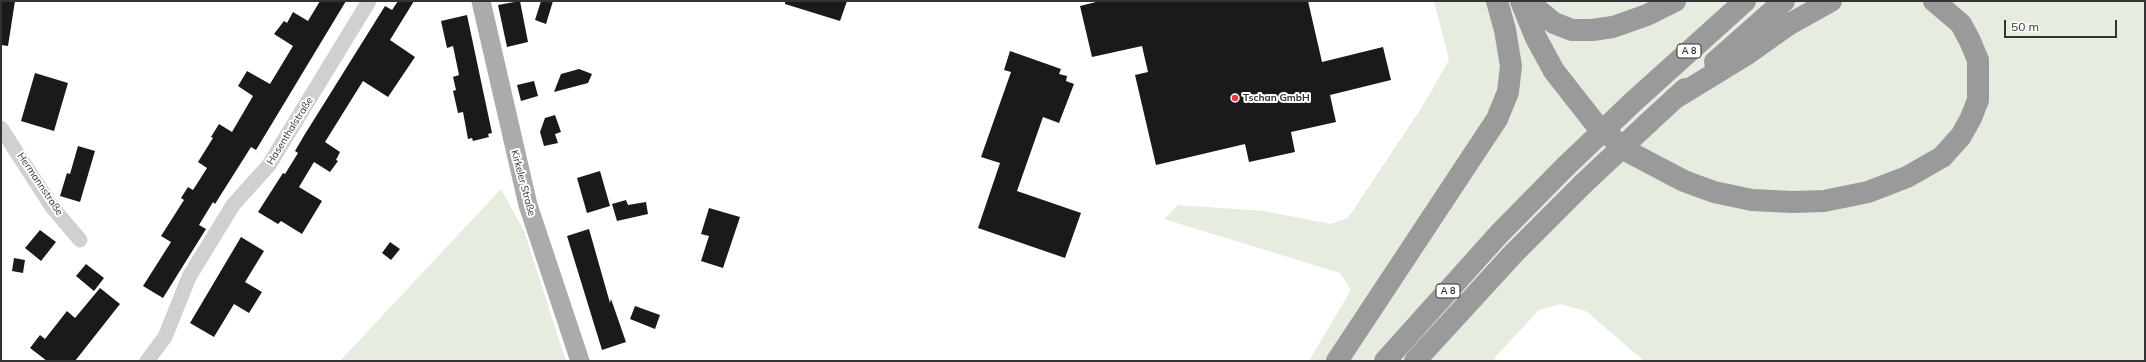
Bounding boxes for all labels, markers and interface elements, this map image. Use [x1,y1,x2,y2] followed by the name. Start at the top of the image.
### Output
[2006,12,2119,38] scale bar
[2011,19,2039,34] text: 50 m
[1677,44,1701,58] road number: A 8
[1243,92,1310,104] place label: Tschan GmbH
[1230,93,1240,103] marker: Tschan GmbH
[264,95,316,167] street label: Hasenthalstraße
[508,149,538,217] street label: Kirkeler Straße
[15,150,65,218] street label: Hermannstraße
[1436,284,1460,298] road number: A 8

